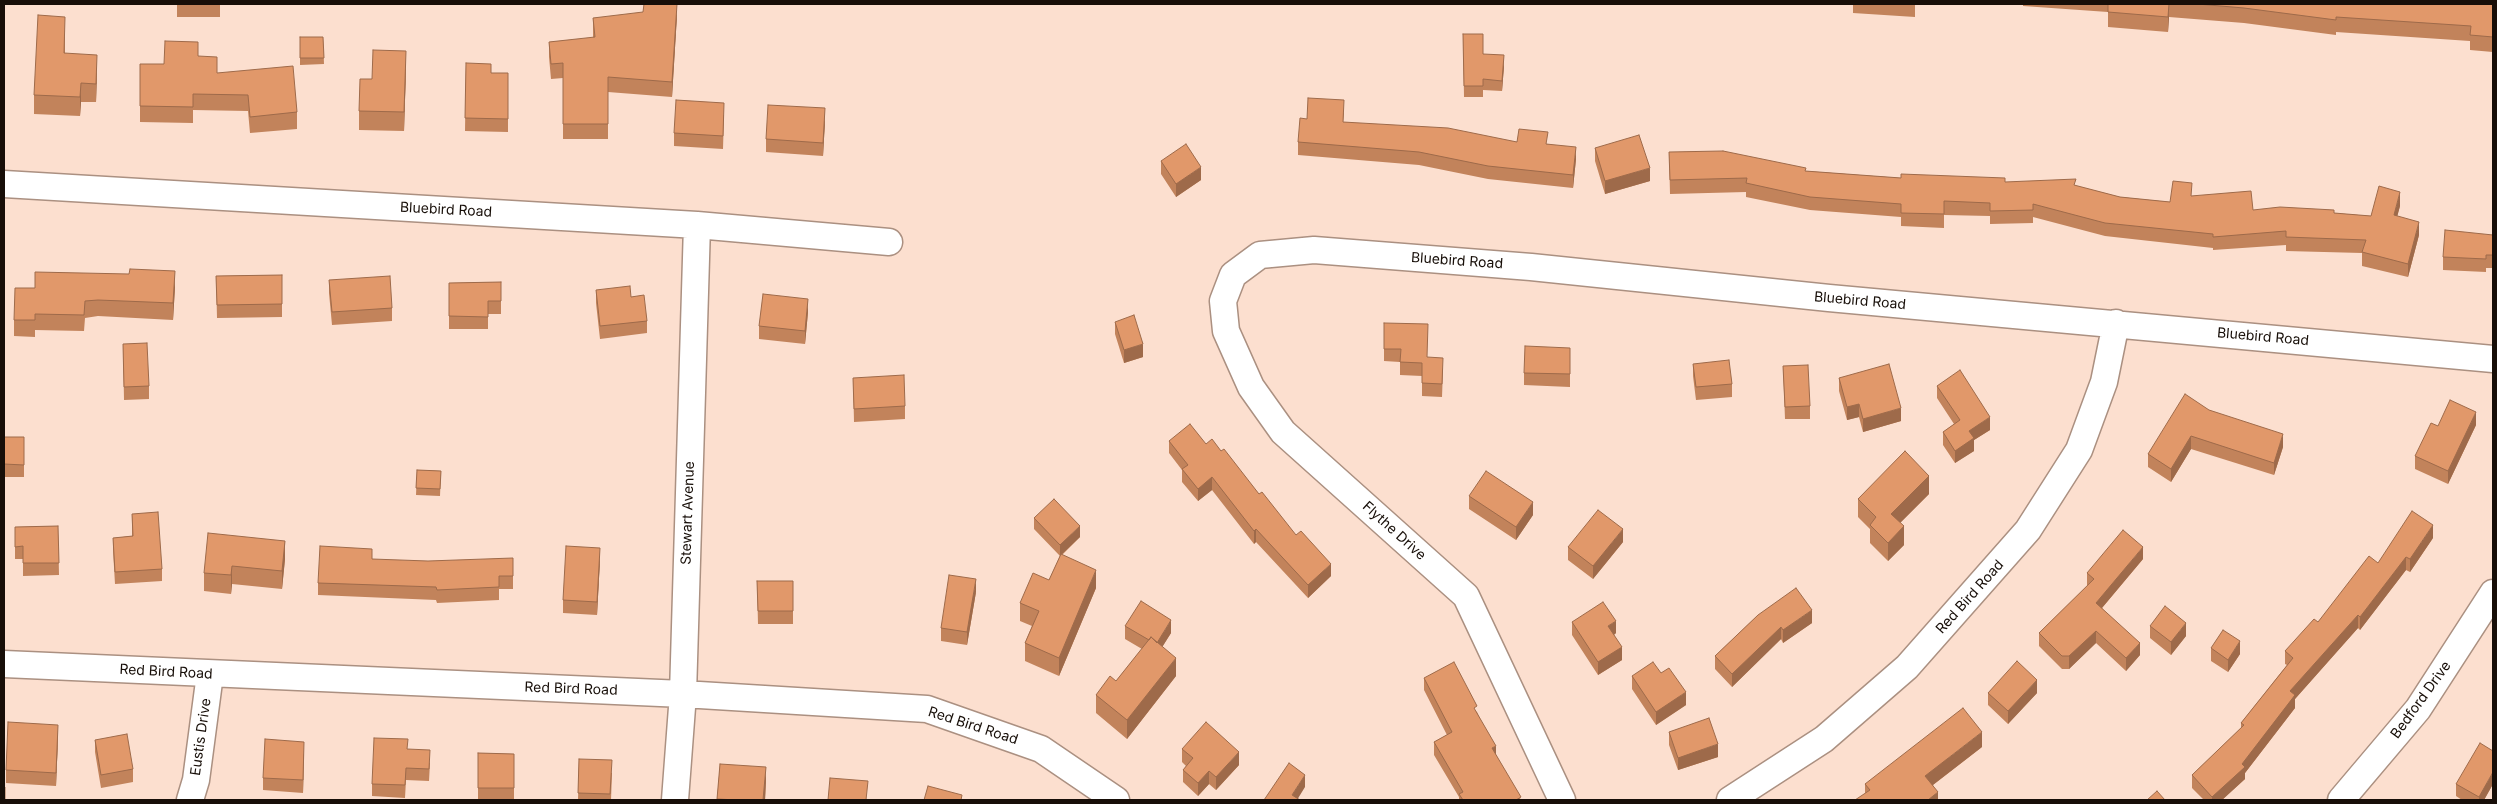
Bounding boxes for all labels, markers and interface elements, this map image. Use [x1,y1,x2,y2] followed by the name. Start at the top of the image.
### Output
[399,199,493,221] street label: Bluebird Road
[1410,249,1504,273] street label: Bluebird Road
[1813,289,1907,313] street label: Bluebird Road
[2216,325,2310,349] street label: Bluebird Road
[678,461,698,565] street label: Stewart Avenue
[1359,498,1429,564] street label: Flythe Drive
[1933,557,2007,637] street label: Red Bird Road
[2387,658,2455,742] street label: Bedford Drive
[119,661,213,683] street label: Red Bird Road
[524,679,618,699] street label: Red Bird Road
[187,697,215,777] street label: Eustis Drive
[926,704,1020,748] street label: Red Bird Road

